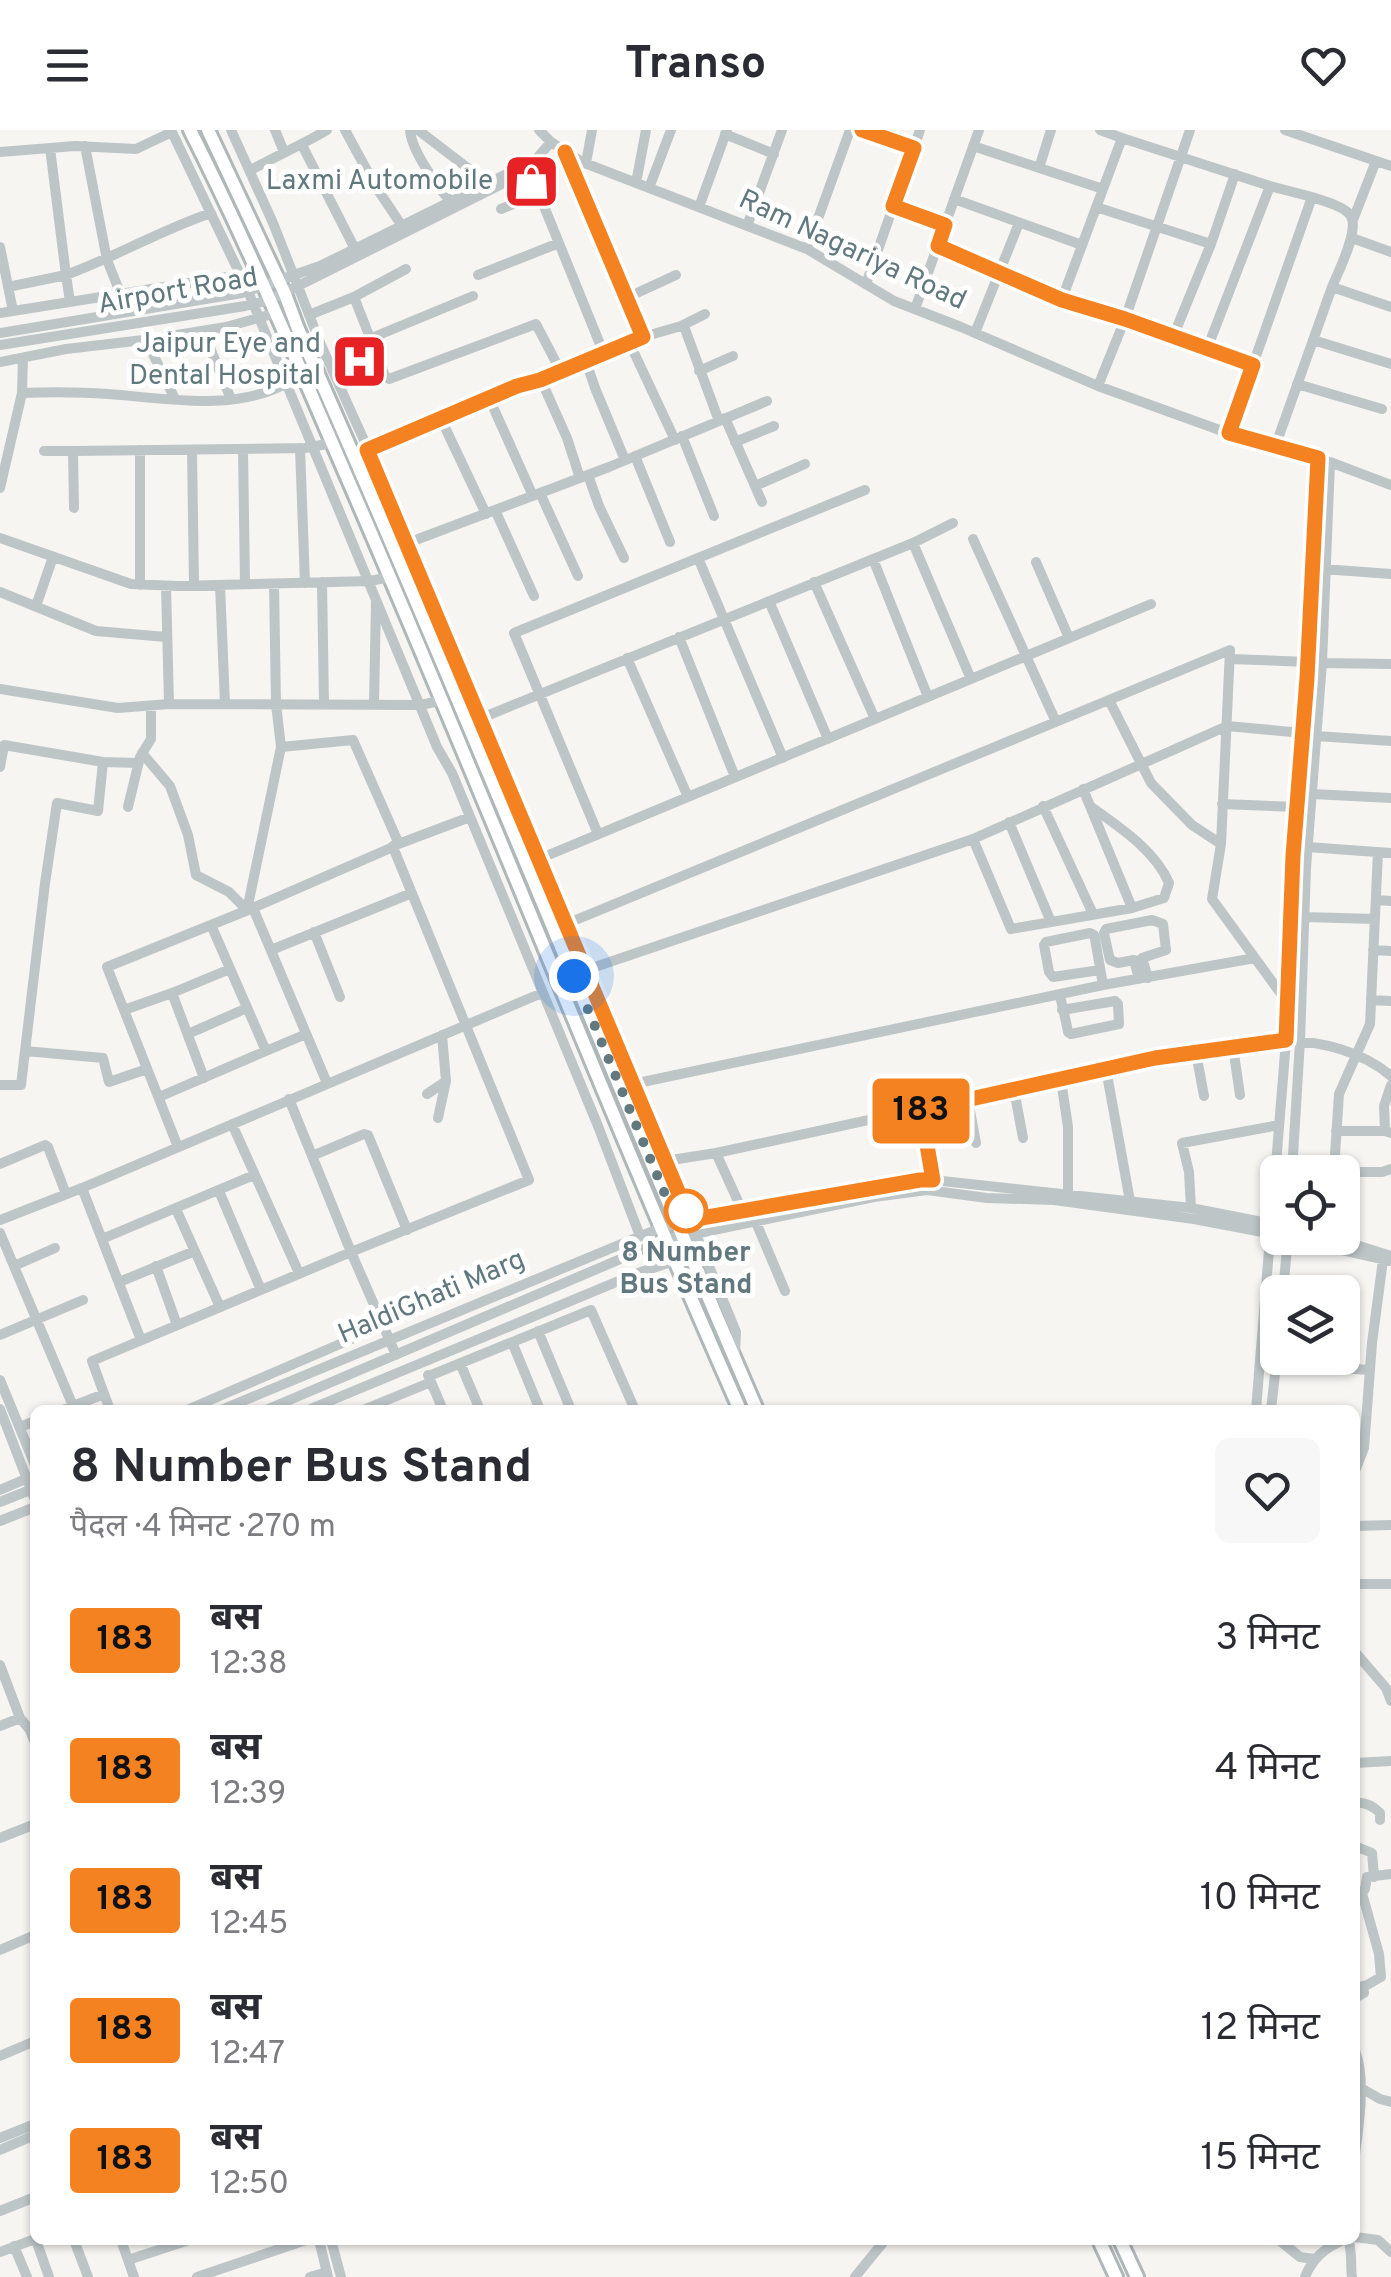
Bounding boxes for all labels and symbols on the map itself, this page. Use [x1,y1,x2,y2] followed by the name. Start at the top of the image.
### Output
[502,152,562,212] shop icon: Laxmi Automobile
[266,164,493,200] place label: Laxmi Automobile
[732,182,972,320] street label: Ram Nagariya Road
[95,260,261,324] street label: Airport Road
[129,327,321,395] place label: Jaipur Eye and Dental Hospital
[330,331,390,391] hospital icon: Jaipur Eye and Dental Hospital
[549,951,599,1001] your location
[864,1078,978,1144] line badge: 183
[665,1190,707,1232] marker: 8 Number Bus Stand
[619,1236,753,1304] place label: 8 Number Bus Stand
[333,1242,531,1354] street label: HaldiGhati Marg

